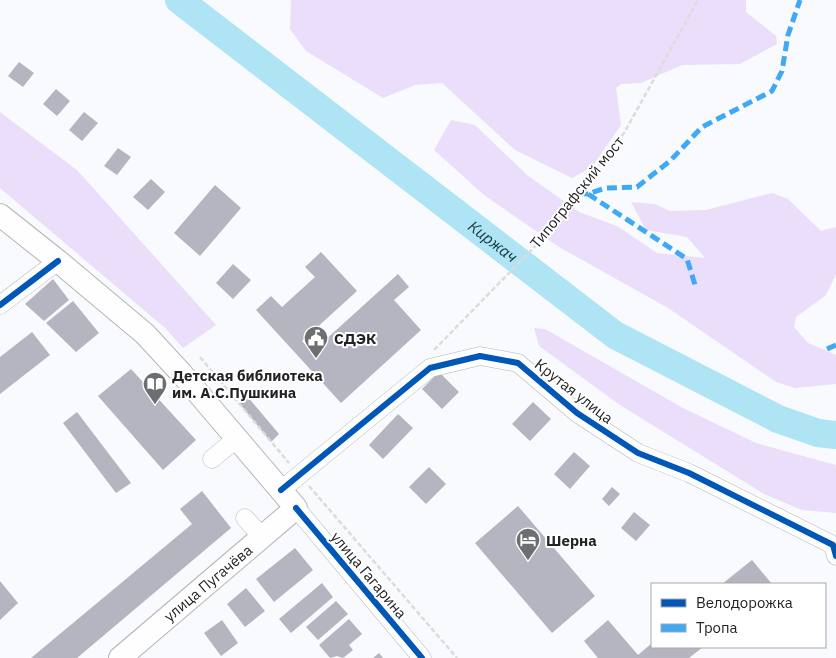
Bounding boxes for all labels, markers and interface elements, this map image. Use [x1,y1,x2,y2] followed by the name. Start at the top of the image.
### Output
[526,132,628,252] street label: Типографский мост
[464,216,522,267] water label: Киржач
[303,325,329,359] public building icon: СДЭК
[334,329,376,348] place label: СДЭК
[531,355,617,427] street label: Крутая улица
[172,366,323,402] place label: Детская библиотека им. А.С.Пушкина
[142,371,168,405] library icon: Детская библиотека им. А.С.Пушкина
[515,527,541,561] hotel icon: Шерна
[327,528,411,622] street label: улица Гагарина
[546,531,597,550] place label: Шерна
[160,540,256,626] street label: улица Пугачёва
[651,583,826,648] legend
[696,593,793,612] text: Велодорожка
[696,618,738,637] text: Тропа

